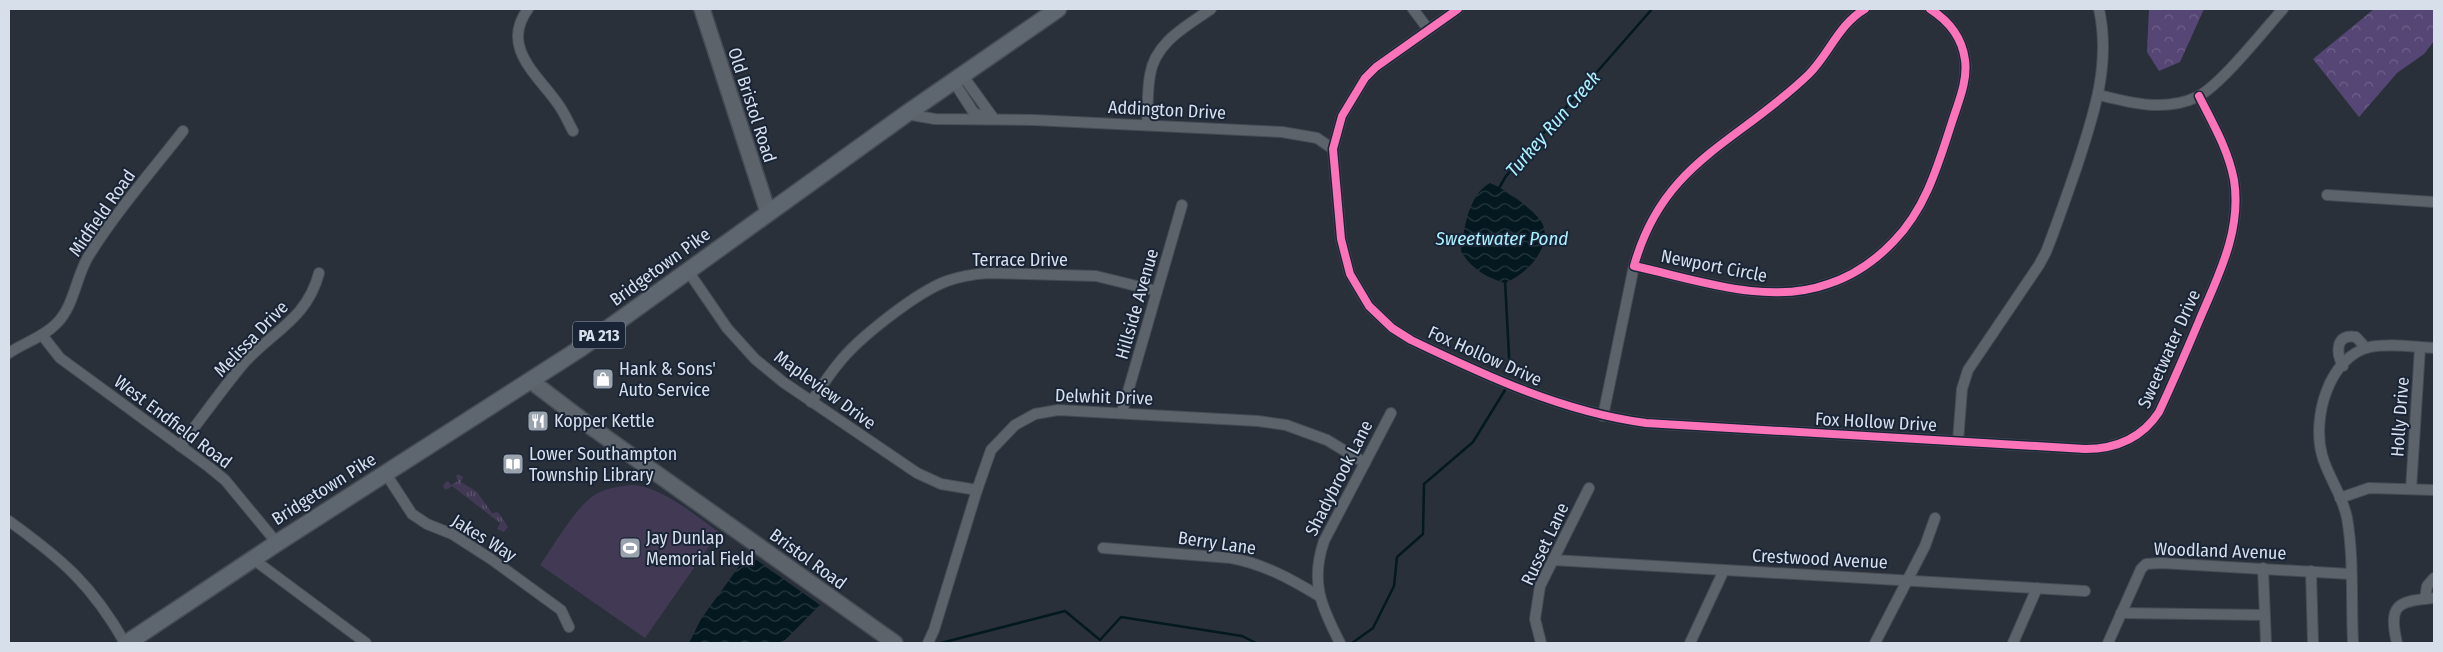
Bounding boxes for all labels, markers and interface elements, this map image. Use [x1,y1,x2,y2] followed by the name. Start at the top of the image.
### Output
[723,45,781,165] street label: Old Bristol Road
[1501,66,1605,182] water label: Turkey Run Creek
[1107,96,1227,124] street label: Addington Drive
[64,165,140,261] street label: Midfield Road
[605,223,715,311] street label: Bridgetown Pike
[1435,227,1568,250] water label: Sweetwater Pond
[1659,245,1769,287] street label: Newport Circle
[1111,246,1163,362] street label: Hillside Avenue
[972,249,1068,271] street label: Terrace Drive
[2133,286,2205,412] street label: Sweetwater Drive
[209,296,293,382] street label: Melissa Drive
[1425,321,1545,391] street label: Fox Hollow Drive
[573,322,625,348] road number: PA 213
[770,346,880,434] street label: Mapleview Drive
[619,358,716,401] place label: Hank & Sons' Auto Service
[591,367,615,391] shop icon: Hank & Sons' Auto Service
[110,371,236,473] street label: West Endfield Road
[2386,376,2414,458] street label: Holly Drive
[1055,384,1154,410] street label: Delwhit Drive
[1814,408,1938,436] street label: Fox Hollow Drive
[526,409,550,433] restaurant icon: Kopper Kettle
[554,410,655,432] place label: Kopper Kettle
[1300,416,1378,540] street label: Shadybrook Lane
[529,443,677,486] place label: Lower Southampton Township Library
[268,448,380,530] street label: Bridgetown Pike
[501,452,525,476] library icon: Lower Southampton Township Library
[1516,499,1574,589] street label: Russet Lane
[448,510,520,566] street label: Jakes Way
[765,524,851,594] street label: Bristol Road
[646,527,755,570] place label: Jay Dunlap Memorial Field
[1177,527,1258,559] street label: Berry Lane
[618,536,642,560] sports icon: Jay Dunlap Memorial Field
[2153,538,2287,564] street label: Woodland Avenue
[1752,544,1888,574] street label: Crestwood Avenue

